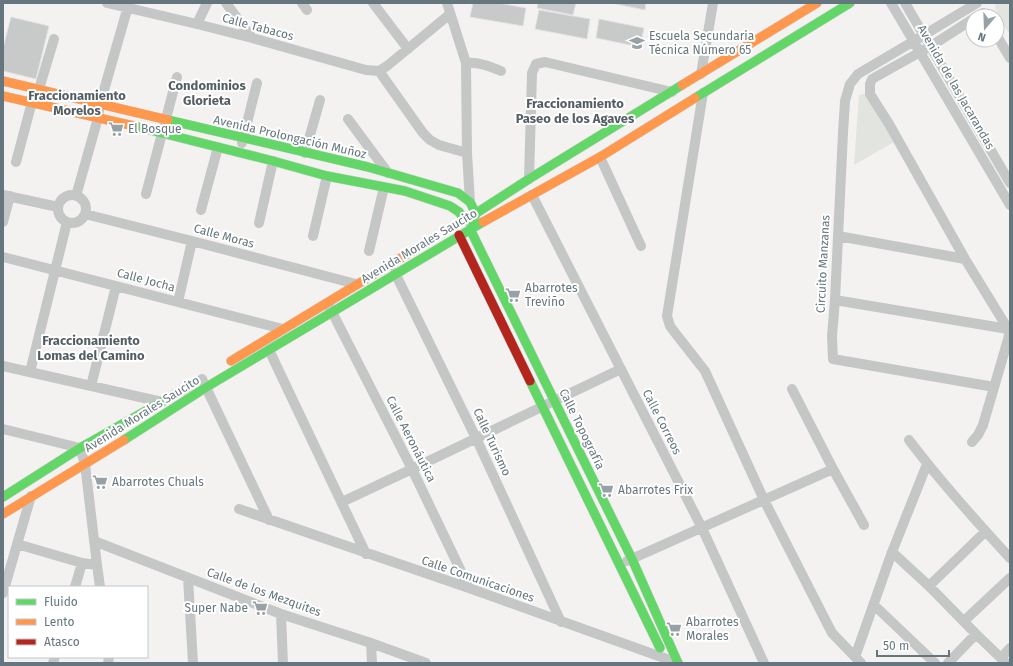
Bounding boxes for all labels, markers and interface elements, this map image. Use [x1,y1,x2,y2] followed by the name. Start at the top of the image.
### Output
[965,8,1005,48] north arrow
[221,11,296,43] street label: Calle Tabacos
[915,22,998,152] street label: Avenida de las Jacarandas
[649,29,754,57] place label: Escuela Secundaria Técnica Número 65
[976,30,987,44] text: N
[628,34,646,52] school or university icon: Escuela Secundaria Técnica Número 65
[168,78,246,108] district label: Condominios Glorieta
[28,88,126,118] district label: Fraccionamiento Morelos
[516,96,635,126] district label: Fraccionamiento Paseo de los Agaves
[212,113,368,161] street label: Avenida Prolongación Muñoz
[107,120,125,138] supermarket icon: El Bosque
[128,122,182,136] place label: El Bosque
[359,206,479,286] street label: Avenida Morales Saucito
[813,214,833,313] street label: Circuito Manzanas
[192,221,256,251] street label: Calle Moras
[115,266,177,294] street label: Calle Jocha
[525,281,578,309] place label: Abarrotes Treviño
[504,286,522,304] supermarket icon: Abarrotes Treviño
[37,333,145,363] district label: Fraccionamiento Lomas del Camino
[82,373,202,455] street label: Avenida Morales Saucito
[556,386,608,472] street label: Calle Topografía
[640,387,685,457] street label: Calle Correos
[383,394,439,484] street label: Calle Aeronáutica
[470,406,514,478] street label: Calle Turismo
[91,473,109,491] supermarket icon: Abarrotes Chuals
[112,475,204,489] place label: Abarrotes Chuals
[597,481,615,499] supermarket icon: Abarrotes Frix
[618,483,693,497] place label: Abarrotes Frix
[420,553,537,605] street label: Calle Comunicaciones
[205,565,323,619] street label: Calle de los Mezquites
[8,586,148,658] legend
[44,595,78,609] text: Fluido
[251,599,269,617] supermarket icon: Super Nabe
[185,601,248,615] place label: Super Nabe
[44,615,74,629] text: Lento
[686,615,739,643] place label: Abarrotes Morales
[665,620,683,638] supermarket icon: Abarrotes Morales
[877,632,949,658] scale bar
[44,635,80,649] text: Atasco
[883,639,909,653] text: 50 m

